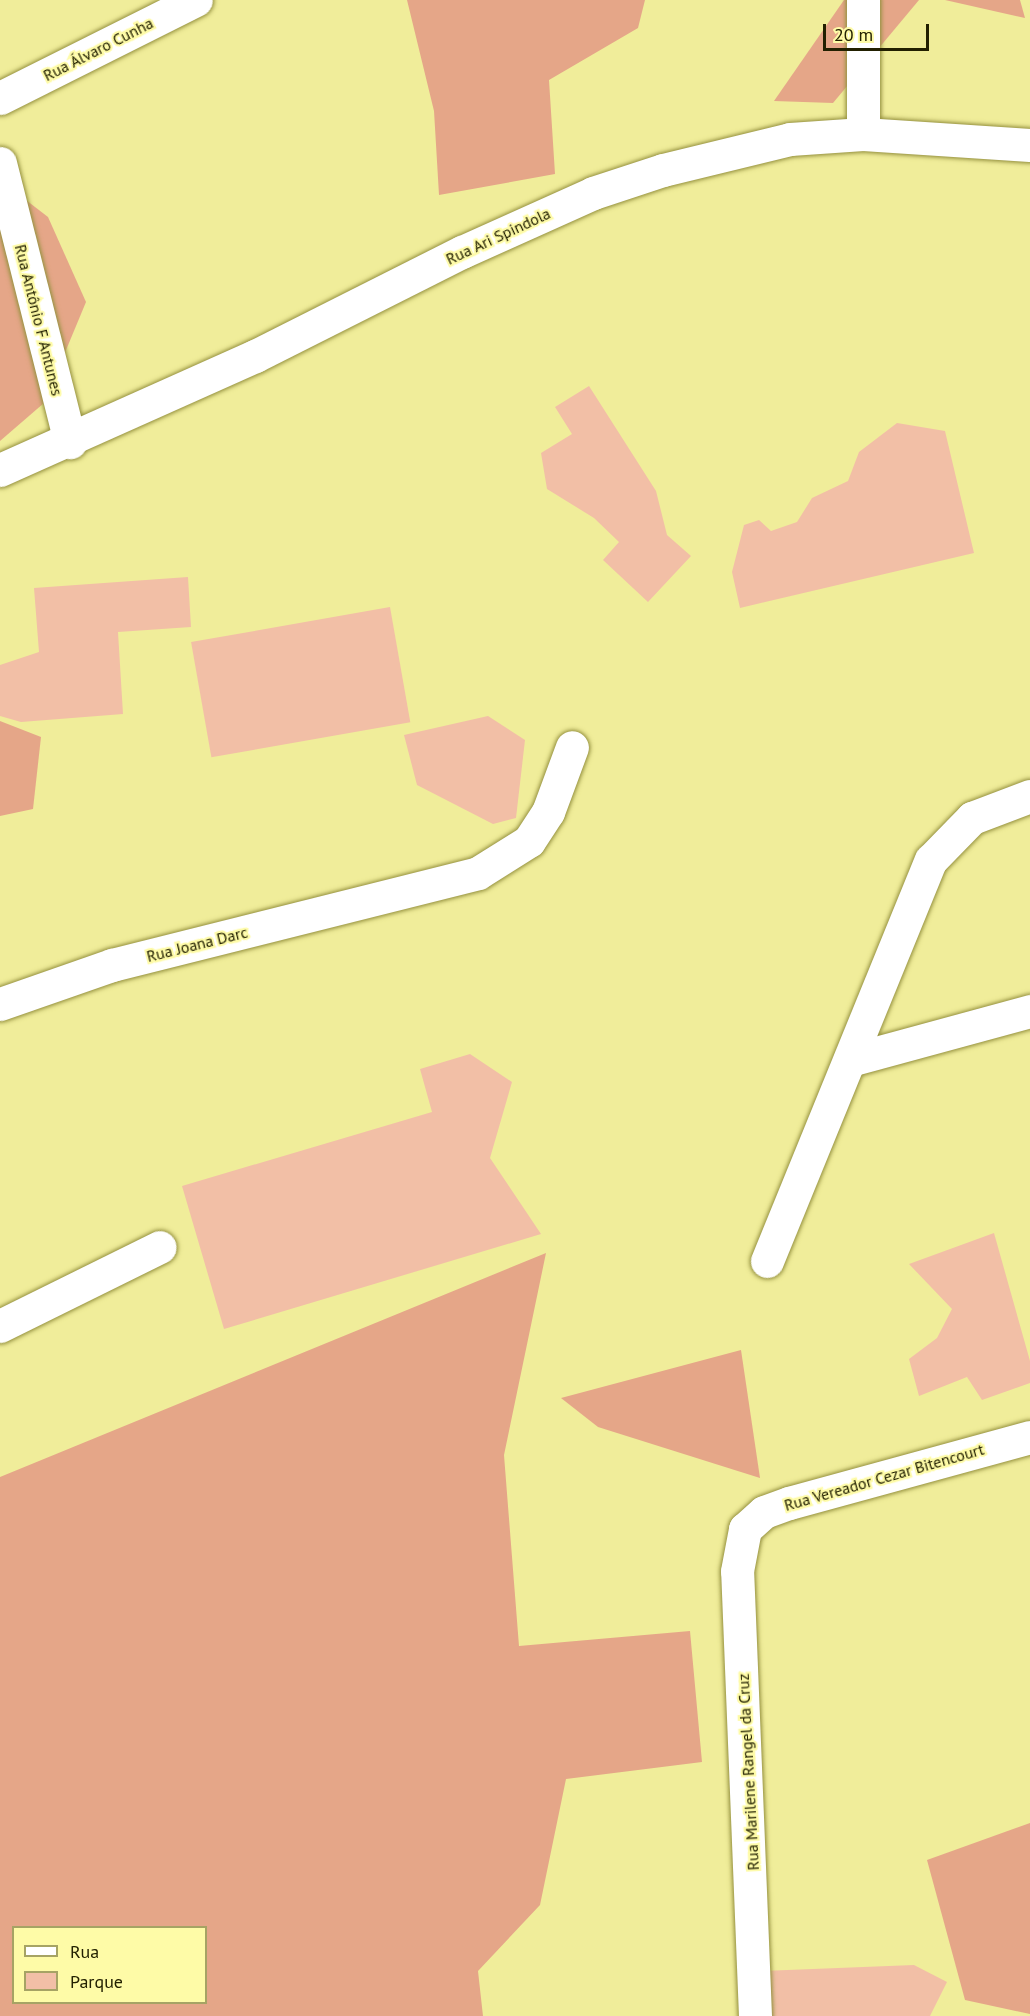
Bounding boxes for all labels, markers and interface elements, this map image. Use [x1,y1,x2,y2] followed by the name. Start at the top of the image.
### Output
[826,12,932,50] scale bar
[40,13,156,85] street label: Rua Álvaro Cunha
[834,23,873,46] text: 20 m
[442,203,554,269] street label: Rua Ari Spindola
[11,242,67,398] street label: Rua Antônio F Antunes
[145,922,249,966] street label: Rua Joana Darc
[782,1439,986,1515] street label: Rua Vereador Cezar Bitencourt
[733,1673,763,1871] street label: Rua Marilene Rangel da Cruz
[12,1926,207,2004] legend
[70,1940,99,1963] text: Rua
[70,1970,123,1993] text: Parque

